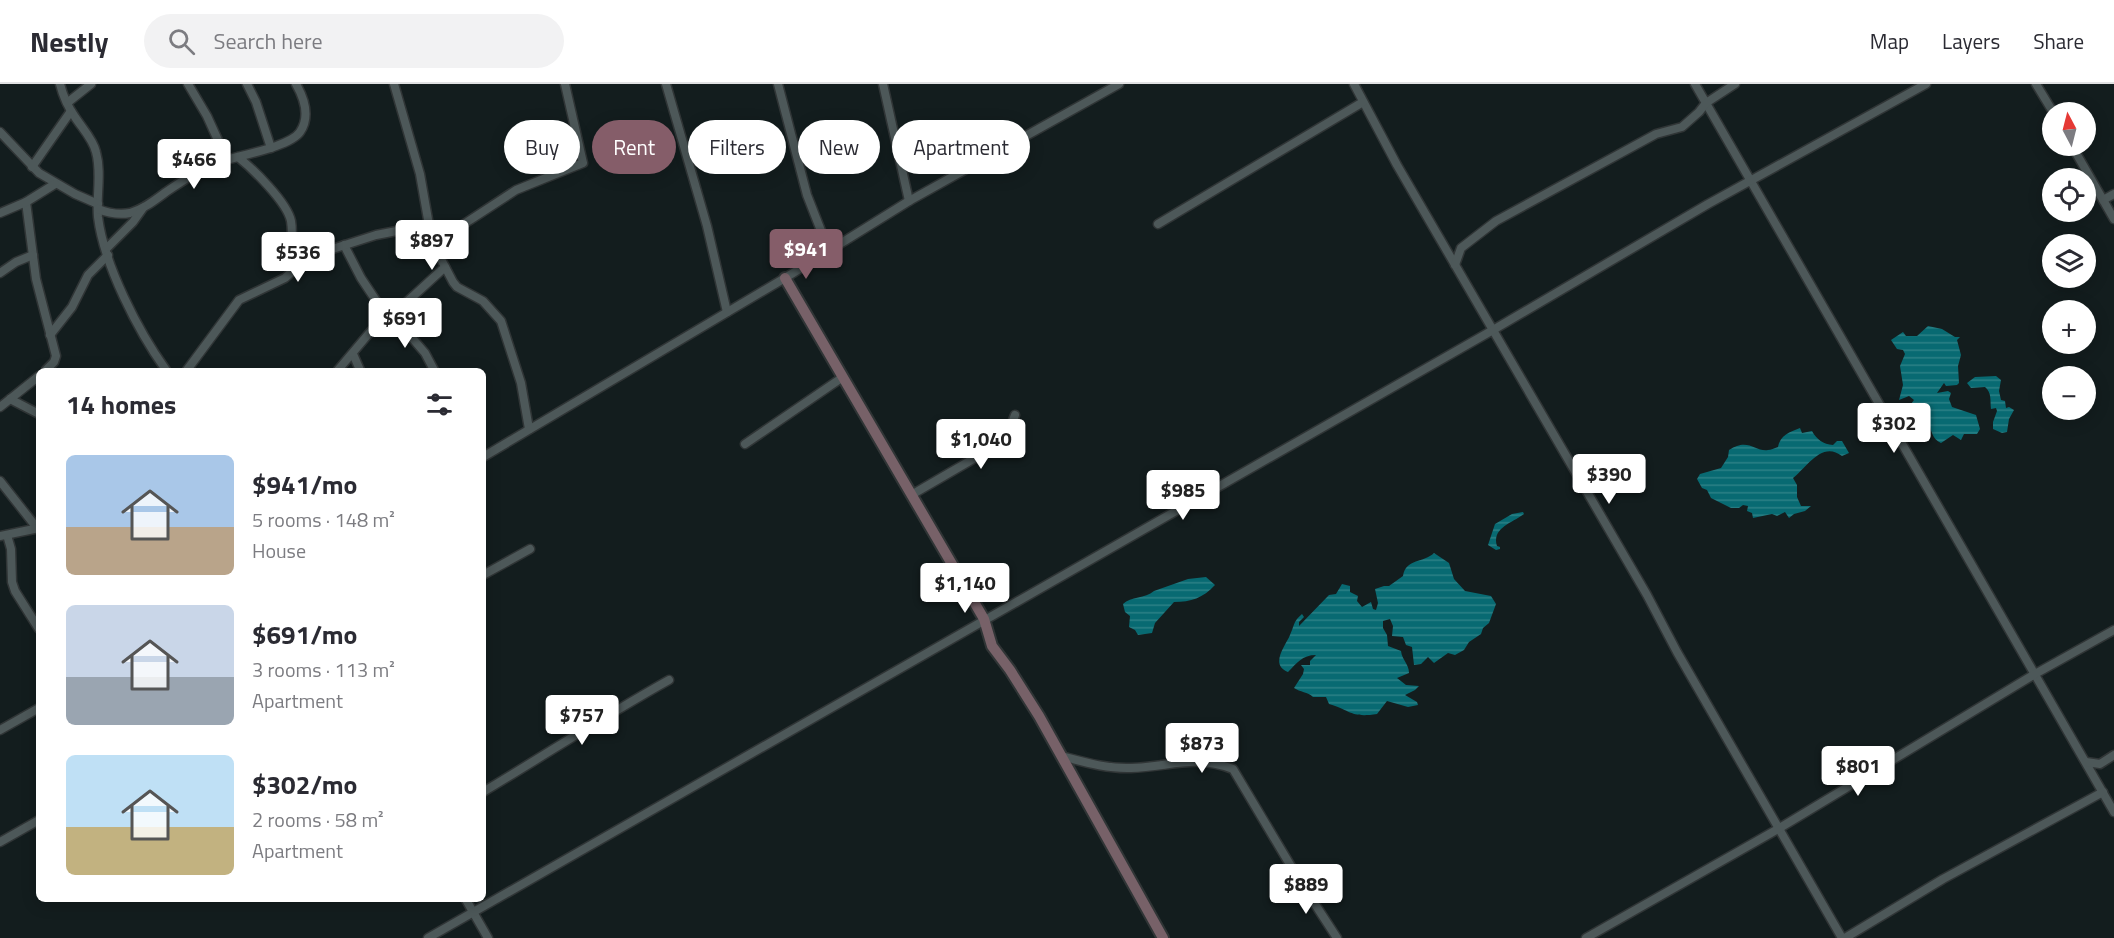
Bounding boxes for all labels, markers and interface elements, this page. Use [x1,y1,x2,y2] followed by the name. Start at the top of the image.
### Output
[144,14,564,68] search box
[30,20,108,63] text: Nestly
[213,24,323,58] text: Search here
[165,25,198,58] icon: search
[1870,25,1909,57] text: Map
[1942,25,2000,57] text: Layers
[2033,25,2084,57] text: Share
[2042,102,2096,156] north arrow
[2042,102,2096,420] map controls
[504,120,580,174] chip: Buy
[592,120,676,174] chip: Rent
[688,120,786,174] chip: Filters
[798,120,880,174] chip: New
[892,120,1030,174] chip: Apartment
[158,139,230,190] pin: $466
[172,143,216,174] text: $466
[2042,168,2096,222] button: locate
[396,220,468,271] pin: $897
[410,224,454,255] text: $897
[770,229,842,280] pin: $941
[262,232,334,283] pin: $536
[784,233,828,264] text: $941
[2042,234,2096,288] button: layers
[276,236,320,267] text: $536
[369,298,441,349] pin: $691
[2042,300,2096,354] button: +
[383,302,427,333] text: $691
[2042,366,2096,420] button: −
[66,385,176,424] text: 14 homes
[423,388,456,421] icon: filters
[1858,403,1930,454] pin: $302
[1872,407,1916,438] text: $302
[932,419,1030,470] pin: $1,040
[950,423,1012,454] text: $1,040
[1573,454,1645,505] pin: $390
[1587,458,1631,489] text: $390
[252,465,357,504] text: $941/mo
[1147,470,1219,521] pin: $985
[1161,474,1205,505] text: $985
[114,479,186,551] icon: home
[252,504,395,535] text: 5 rooms · 148 m²
[252,535,306,566] text: House
[916,563,1014,614] pin: $1,140
[934,567,996,598] text: $1,140
[252,615,357,654] text: $691/mo
[114,629,186,701] icon: home
[252,654,395,685] text: 3 rooms · 113 m²
[252,685,343,716] text: Apartment
[546,695,618,746] pin: $757
[560,699,604,730] text: $757
[1166,723,1238,774] pin: $873
[1180,727,1224,758] text: $873
[1822,746,1894,797] pin: $801
[1836,750,1880,781] text: $801
[252,765,357,804] text: $302/mo
[114,779,186,851] icon: home
[252,804,384,835] text: 2 rooms · 58 m²
[252,835,343,866] text: Apartment
[1270,864,1342,915] pin: $889
[1284,868,1328,899] text: $889

